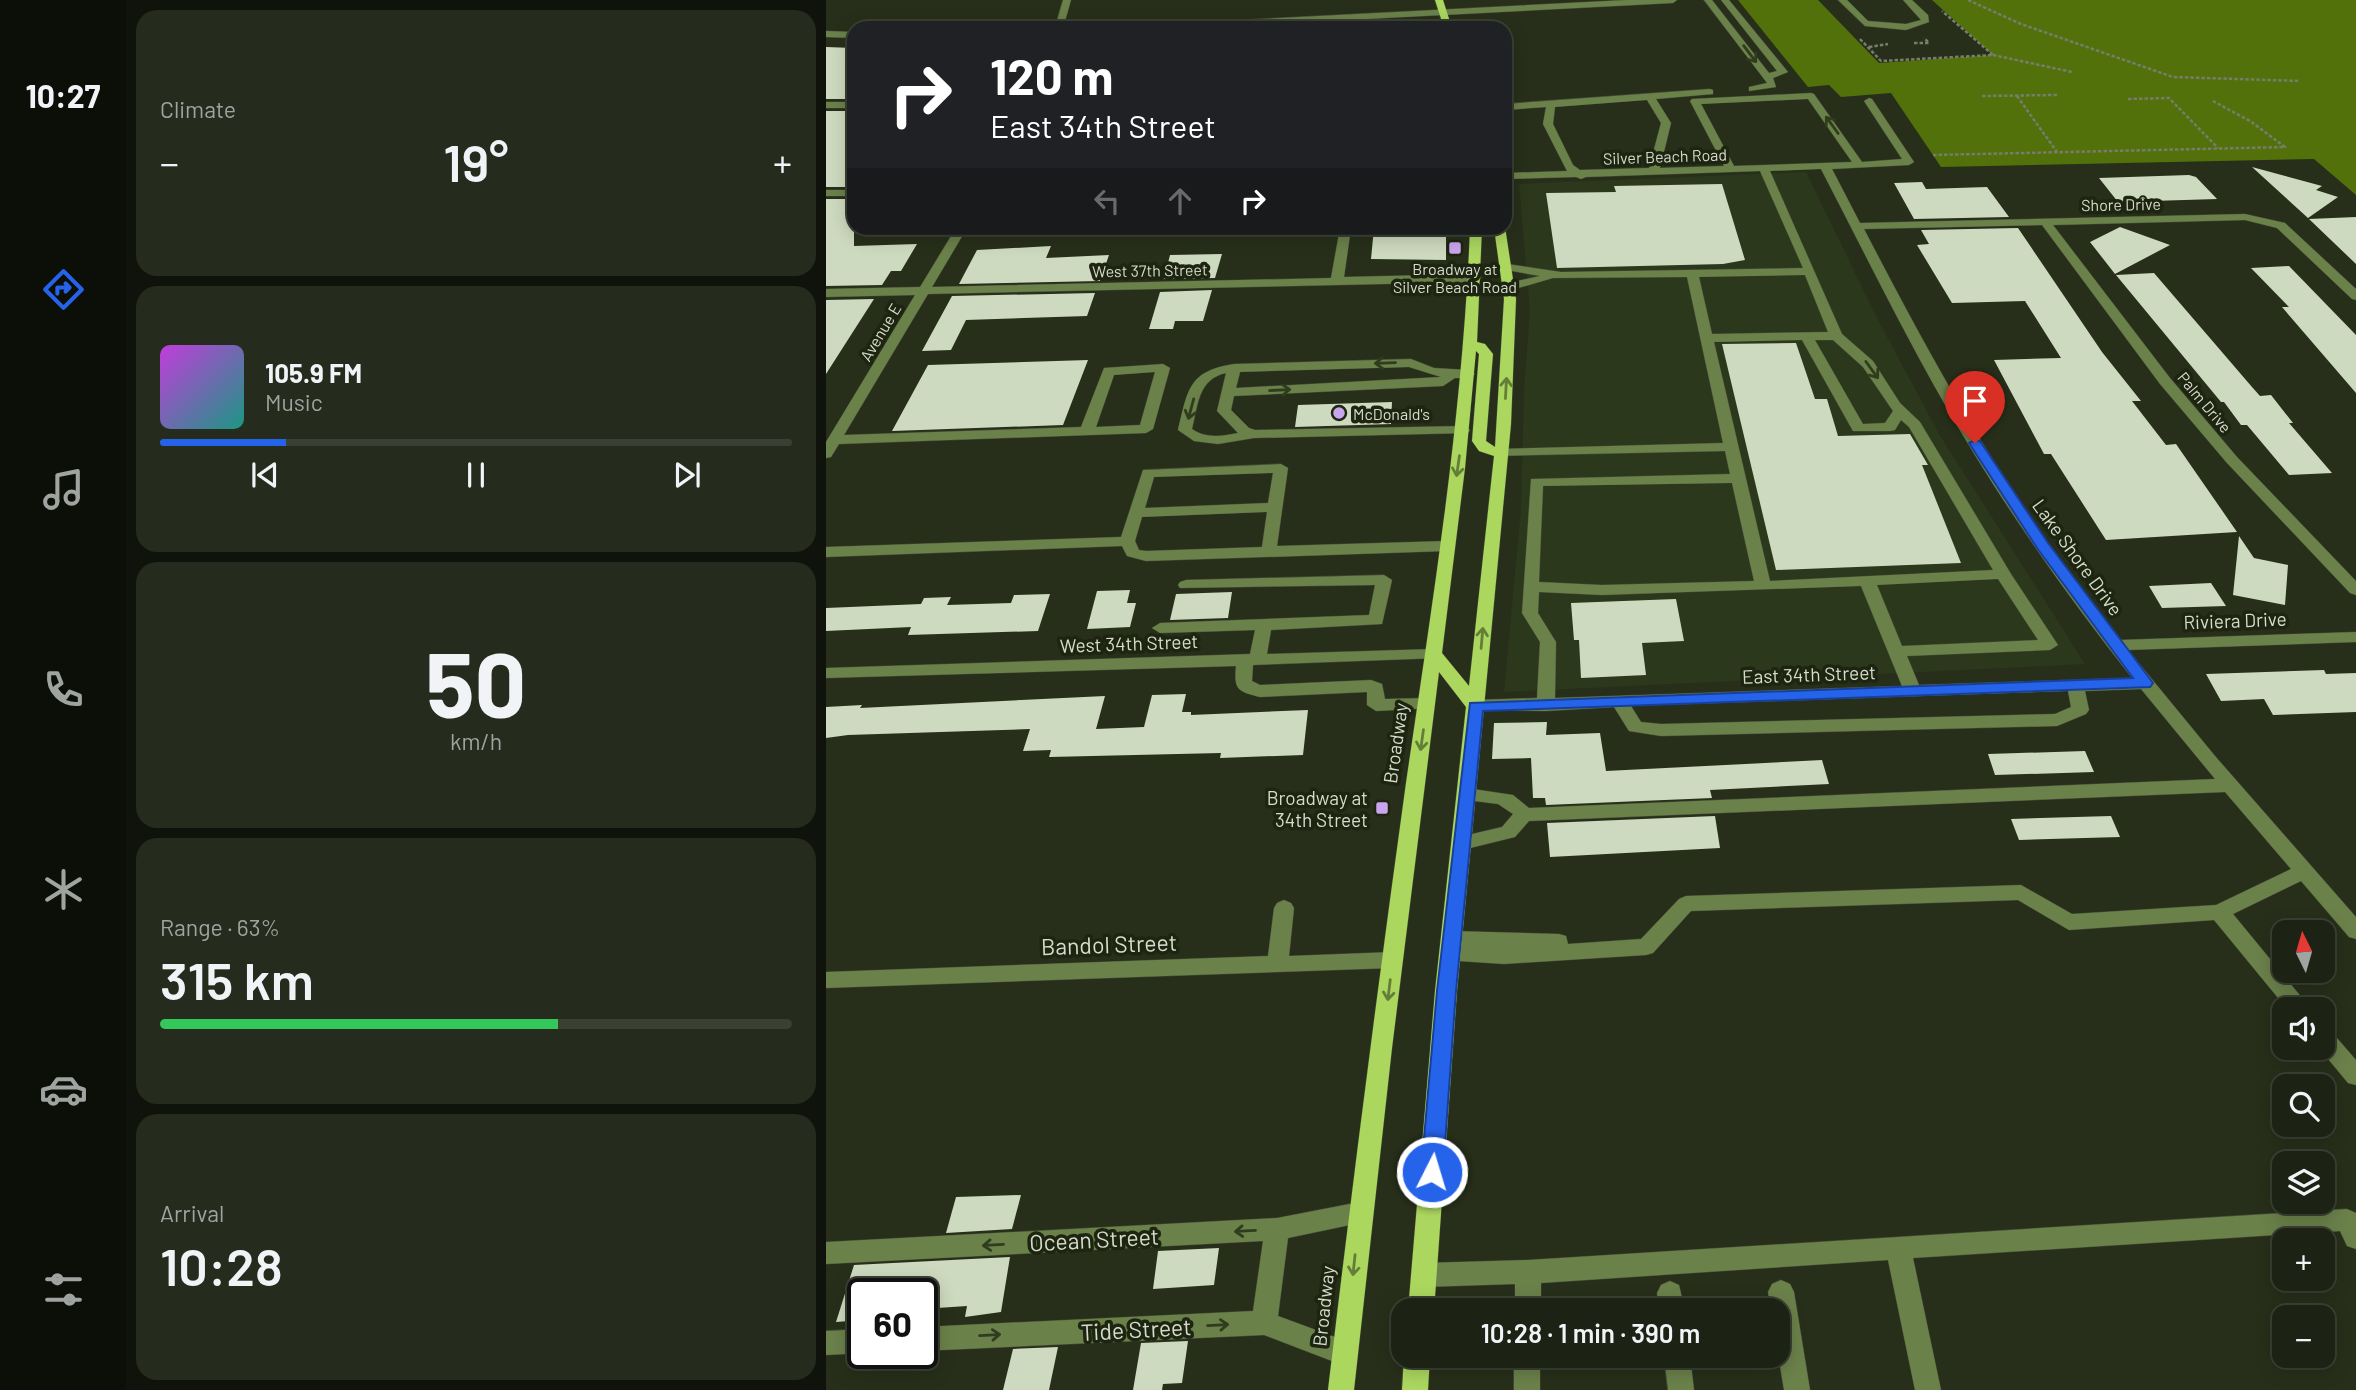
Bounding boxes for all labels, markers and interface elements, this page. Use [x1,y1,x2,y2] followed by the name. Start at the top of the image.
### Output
[1742,44,1757,63] one-way arrow
[990,46,1113,105] text: 120 m
[875,49,966,140] icon: right
[25,76,101,114] text: 10:27
[160,95,236,123] text: Climate
[990,106,1216,144] text: East 34th Street
[1825,116,1839,135] one-way arrow
[443,130,509,192] text: 19°
[160,139,179,185] text: −
[773,139,792,185] text: +
[1603,144,1727,168] street label: Silver Beach Road
[1088,182,1126,220] icon: left
[1161,182,1199,220] icon: ahead
[1234,182,1272,220] icon: right
[2081,194,2161,214] street label: Shore Drive
[1447,240,1463,256] marker: Broadway at Silver Beach Road
[1092,259,1208,281] street label: West 37th Street
[1393,259,1517,296] place label: Broadway at Silver Beach Road
[39,265,88,314] icon: directions
[855,300,905,364] street label: Avenue E
[265,357,362,388] text: 105.9 FM
[1374,357,1397,370] one-way arrow
[1865,360,1879,379] one-way arrow
[2174,368,2236,436] street label: Palm Drive
[1945,371,2005,443] pin
[1499,376,1512,399] one-way arrow
[1956,382,1994,420] icon: arrive
[1268,383,1291,396] one-way arrow
[265,388,323,416] text: Music
[1184,398,1197,420] one-way arrow
[1353,404,1430,423] place label: McDonald's
[1331,405,1347,421] marker: McDonald's
[1451,454,1464,477] one-way arrow
[246,456,284,494] icon: previous
[457,456,495,494] icon: pause
[668,456,706,494] icon: next
[39,465,88,514] icon: music
[2028,494,2128,620] street label: Lake Shore Drive
[2183,607,2287,633] street label: Riviera Drive
[426,627,526,736] text: 50
[1476,628,1489,650] one-way arrow
[1059,629,1199,657] street label: West 34th Street
[1742,660,1876,688] street label: East 34th Street
[39,665,88,714] icon: phone
[1378,701,1412,785] street label: Broadway
[450,727,502,755] text: km/h
[1415,729,1428,751] one-way arrow
[1267,786,1368,831] place label: Broadway at 34th Street
[1374,800,1390,816] marker: Broadway at 34th Street
[39,865,88,914] icon: climate
[160,913,280,941] text: Range · 63%
[2272,920,2334,984] north arrow
[2272,920,2335,1368] map controls
[1041,928,1177,960] street label: Bandol Street
[160,948,314,1010] text: 315 km
[1382,978,1395,1001] one-way arrow
[2272,997,2335,1060] button: sound
[39,1065,88,1114] icon: car
[2272,1074,2335,1137] button: search
[1395,1135,1469,1209] position arrow
[2272,1151,2335,1214] button: layers
[160,1199,224,1227] text: Arrival
[1028,1222,1160,1256] street label: Ocean Street
[1234,1225,1256,1238] one-way arrow
[2272,1228,2335,1291] button: +
[160,1234,283,1296] text: 10:28
[982,1238,1005,1251] one-way arrow
[1348,1253,1361,1275] one-way arrow
[1307,1264,1339,1347] street label: Broadway
[39,1265,88,1314] icon: filters
[847,1278,938,1369] speed limit sign: 60
[2272,1305,2335,1368] button: −
[1080,1312,1192,1346] street label: Tide Street
[1481,1317,1700,1348] text: 10:28 · 1 min · 390 m
[1206,1319,1229,1332] one-way arrow
[979,1329,1002,1342] one-way arrow

